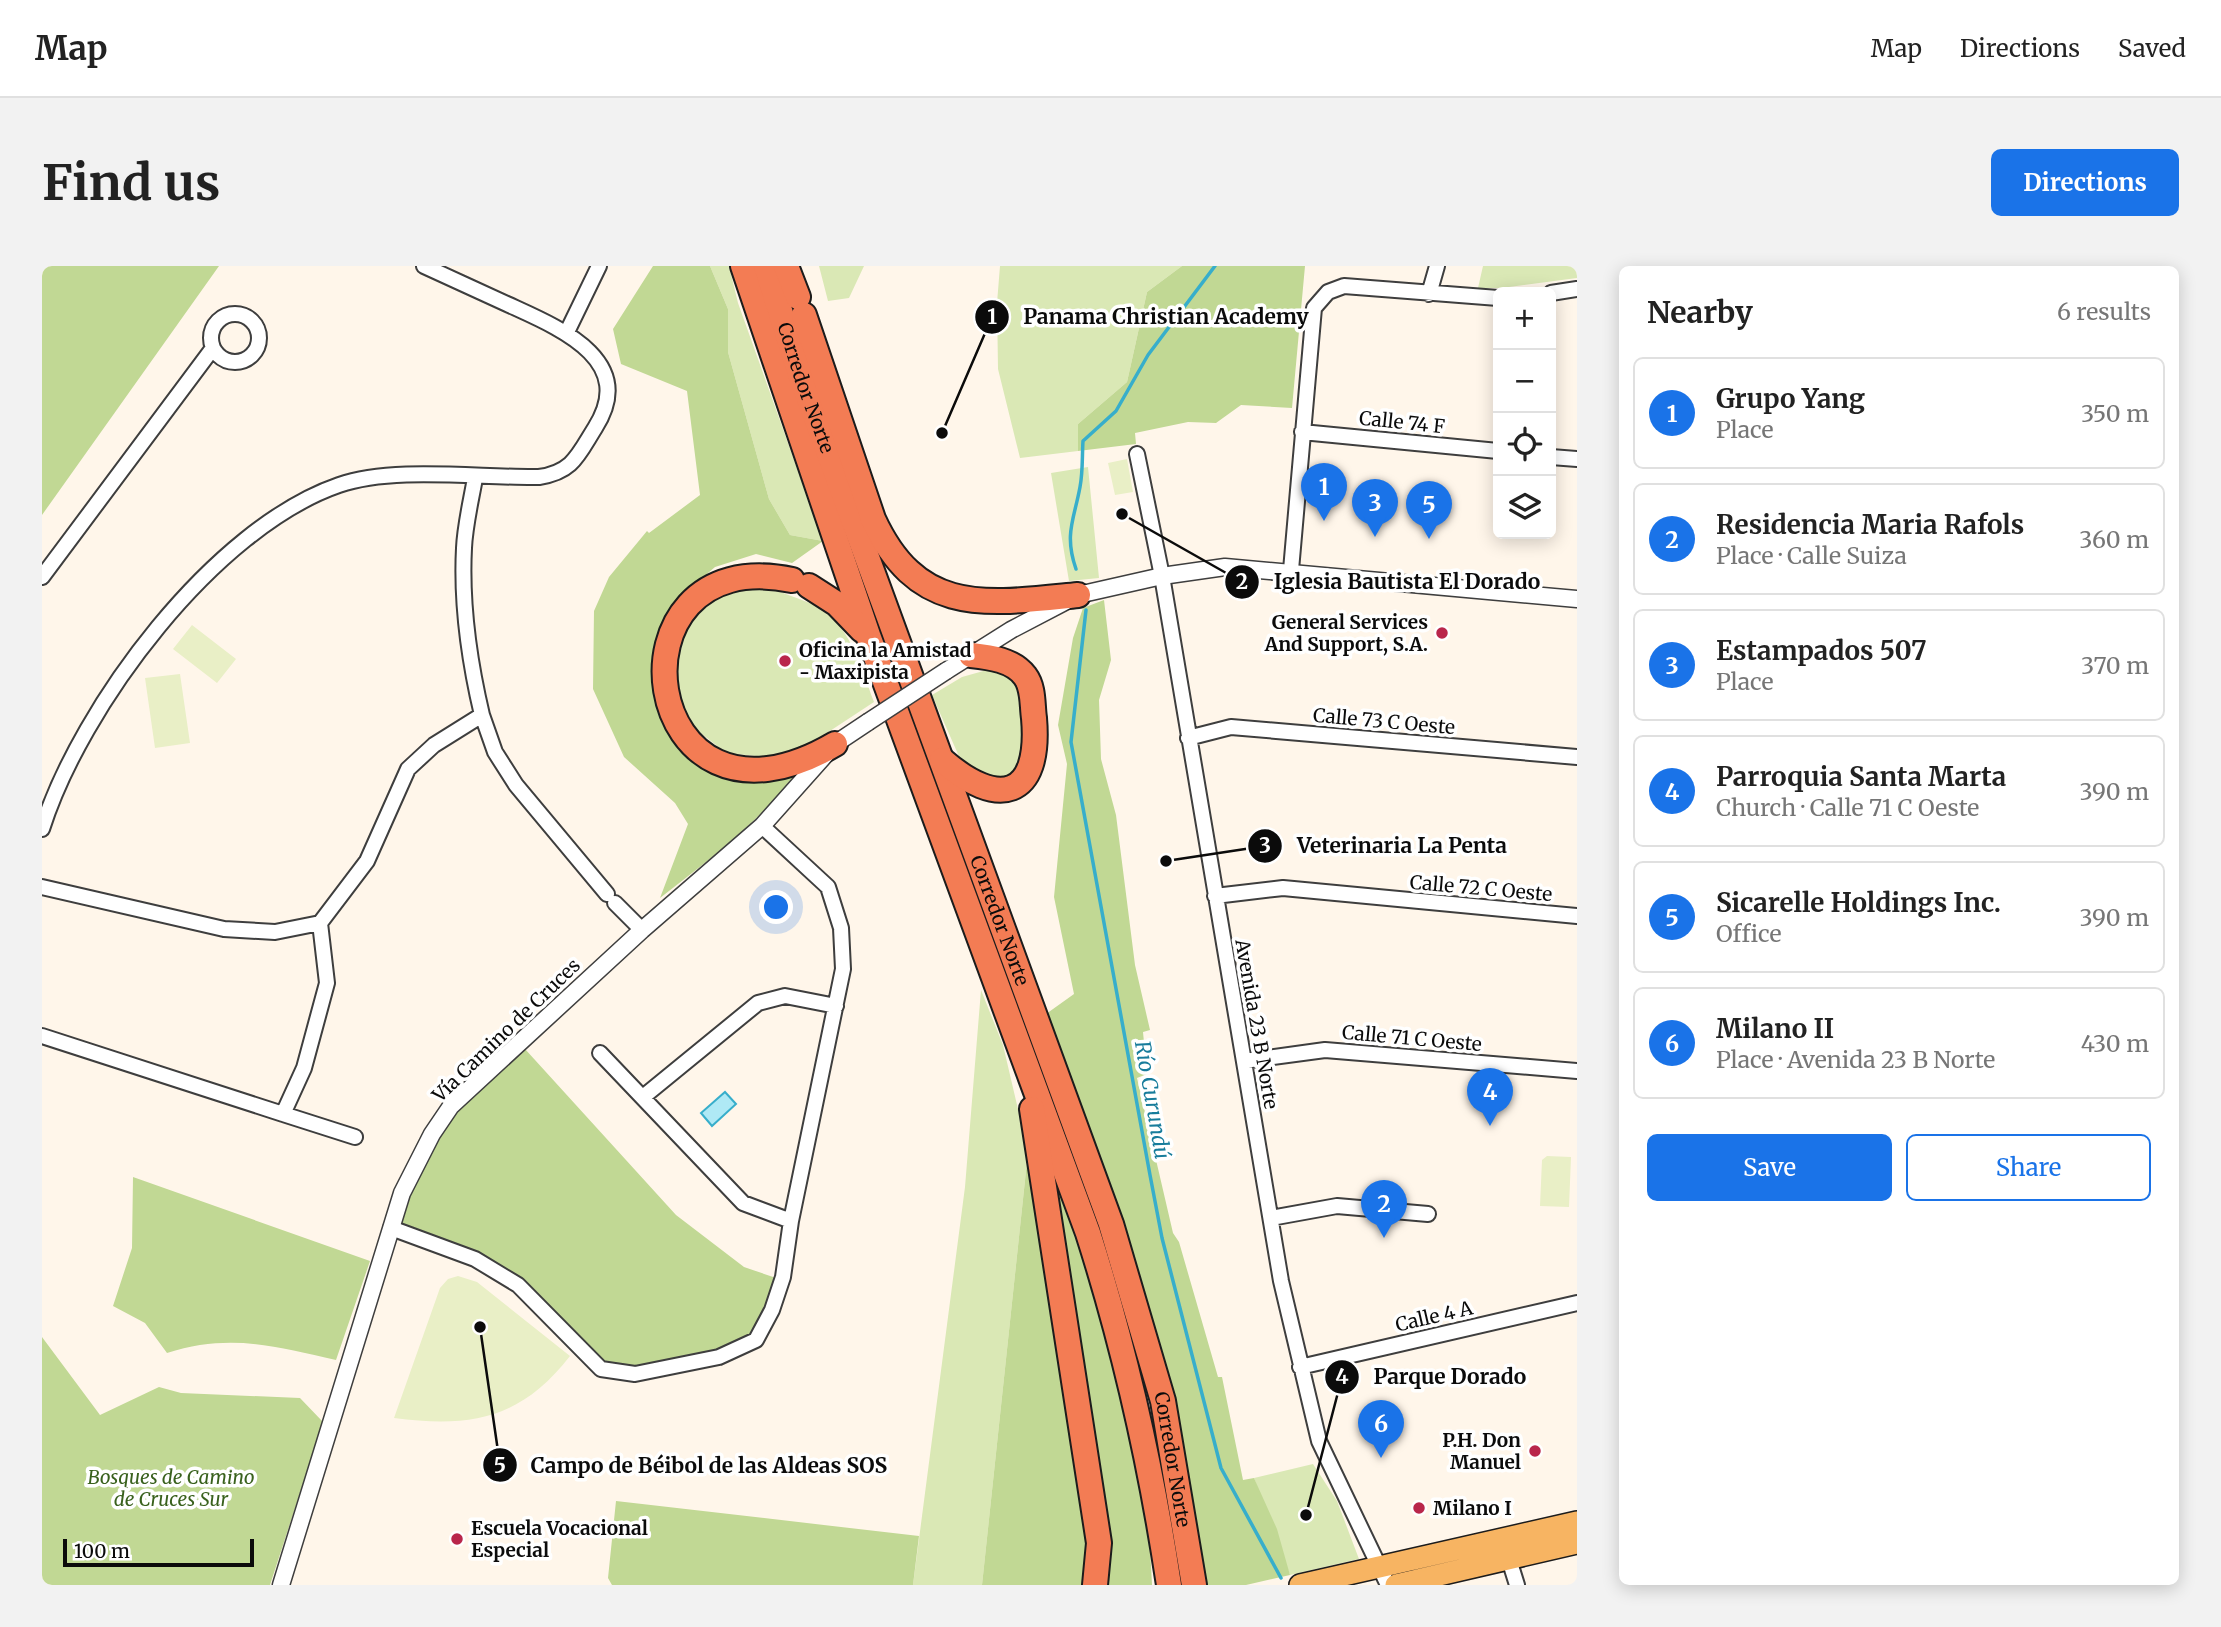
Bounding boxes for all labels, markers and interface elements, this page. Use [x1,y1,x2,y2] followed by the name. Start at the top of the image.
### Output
[35,28,108,69] text: Map
[1871,33,1922,64] text: Map
[1960,33,2080,64] text: Directions
[2118,33,2186,64] text: Saved
[1991,149,2179,216] button: Directions
[42,152,220,213] text: Find us
[1493,287,1556,539] map controls
[1493,287,1556,350] button: +
[1647,293,1753,331] text: Nearby
[974,296,1323,338] callout: Panama Christian Academy
[2057,297,2151,326] text: 6 results
[987,303,997,330] text: 1
[1023,303,1309,330] text: Panama Christian Academy
[772,319,840,456] street label: Corredor Norte
[1493,350,1556,413] button: −
[1716,382,1865,415] text: Grupo Yang
[1667,399,1677,428] text: 1
[2081,399,2149,428] text: 350 m
[1358,406,1446,438] street label: Calle 74 F
[1493,413,1556,476] button: locate
[1716,415,1773,444] text: Place
[1301,463,1347,521] pin: 1
[1493,476,1556,539] button: layers
[1352,479,1398,537] pin: 3
[1406,481,1452,539] pin: 5
[1716,508,2024,541] text: Residencia Maria Rafols
[1665,525,1679,554] text: 2
[2079,525,2149,554] text: 360 m
[1716,541,1907,570] text: Place · Calle Suiza
[1225,561,1554,603] callout: Iglesia Bautista El Dorado
[1236,568,1248,595] text: 2
[1274,568,1540,595] text: Iglesia Bautista El Dorado
[1264,610,1428,656] place label: General Services And Support, S.A.
[1434,625,1450,641] marker: General Services And Support, S.A.
[1716,634,1927,667] text: Estampados 507
[799,638,972,684] place label: Oficina la Amistad - Maxipista
[1665,651,1679,680] text: 3
[2081,651,2149,680] text: 370 m
[777,653,793,669] marker: Oficina la Amistad - Maxipista
[1716,667,1773,696] text: Place
[1312,703,1456,739] street label: Calle 73 C Oeste
[1716,760,2006,793] text: Parroquia Santa Marta
[1665,777,1679,806] text: 4
[2079,777,2149,806] text: 390 m
[1716,793,1979,822] text: Church · Calle 71 C Oeste
[1247,825,1521,867] callout: Veterinaria La Penta
[1259,832,1271,859] text: 3
[1296,832,1507,859] text: Veterinaria La Penta
[965,852,1035,989] street label: Corredor Norte
[1409,870,1553,906] street label: Calle 72 C Oeste
[1716,886,2001,919] text: Sicarelle Holdings Inc.
[759,890,793,924] your location
[1665,903,1679,932] text: 5
[2079,903,2149,932] text: 390 m
[1716,919,1781,948] text: Office
[1230,936,1284,1111] street label: Avenida 23 B Norte
[426,953,585,1108] street label: Vía Camino de Cruces
[1716,1012,1834,1045] text: Milano II
[1341,1020,1483,1056] street label: Calle 71 C Oeste
[1665,1029,1679,1058] text: 6
[2081,1029,2149,1058] text: 430 m
[1129,1039,1176,1161] water label: Río Curundú
[1716,1045,1995,1074] text: Place · Avenida 23 B Norte
[1467,1068,1513,1126] pin: 4
[1647,1134,1892,1201] button: Save
[1906,1134,2151,1201] button: Share
[1361,1180,1407,1238] pin: 2
[1393,1295,1476,1337] street label: Calle 4 A
[1325,1356,1540,1398] callout: Parque Dorado
[1335,1363,1349,1390] text: 4
[1374,1363,1526,1390] text: Parque Dorado
[1149,1389,1196,1529] street label: Corredor Norte
[1358,1400,1404,1458] pin: 6
[1442,1428,1521,1474] place label: P.H. Don Manuel
[1527,1443,1543,1459] marker: P.H. Don Manuel
[482,1444,901,1486] callout: Campo de Béibol de las Aldeas SOS
[494,1452,506,1479] text: 5
[531,1452,887,1479] text: Campo de Béibol de las Aldeas SOS
[87,1465,255,1511] park label: Bosques de Camino de Cruces Sur
[1433,1496,1512,1520] place label: Milano I
[1411,1500,1427,1516] marker: Milano I
[471,1516,648,1562] place label: Escuela Vocacional Especial
[449,1531,465,1547] marker: Escuela Vocacional Especial
[63,1536,254,1568] scale bar
[74,1539,130,1563] text: 100 m

